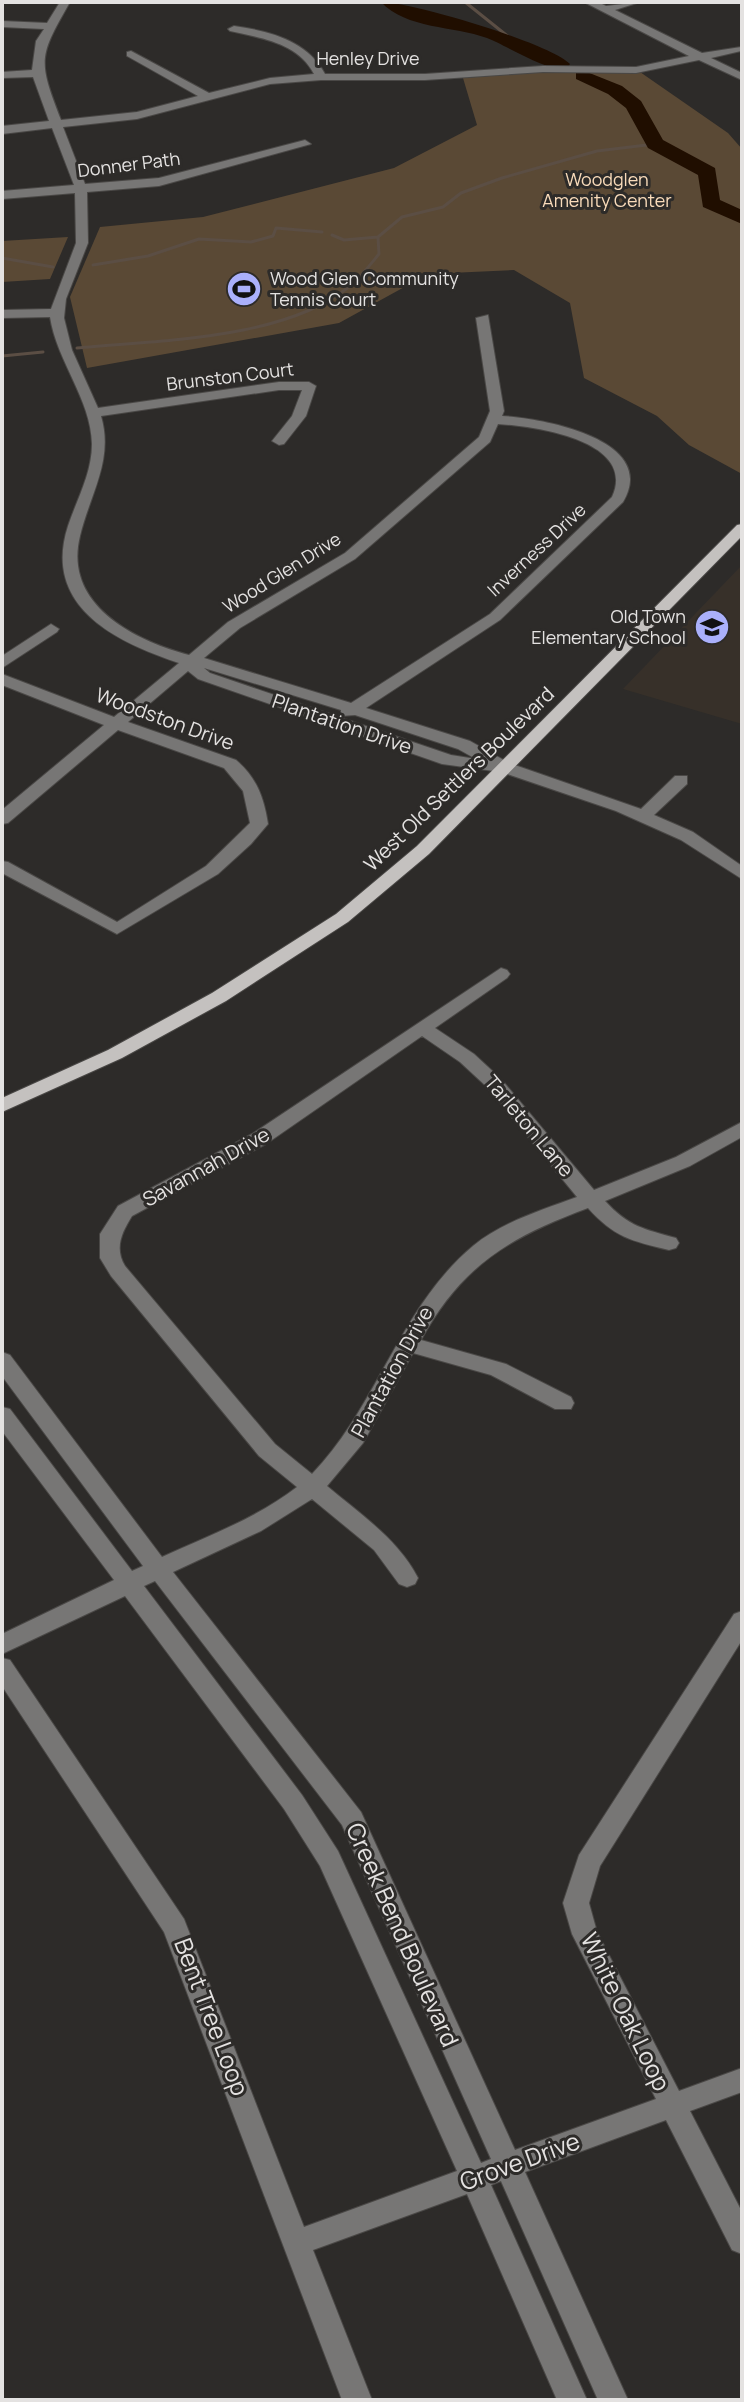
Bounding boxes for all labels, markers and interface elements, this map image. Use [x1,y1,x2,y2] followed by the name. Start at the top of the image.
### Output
[317,46,420,70] street label: Henley Drive
[76,146,181,182] street label: Donner Path
[542,167,672,212] park label: Woodglen Amenity Center
[270,266,459,311] place label: Wood Glen Community Tennis Court
[225,270,263,308] sports icon: Wood Glen Community Tennis Court
[165,356,295,396] street label: Brunston Court
[482,497,591,601] street label: Inverness Drive
[218,526,345,618] street label: Wood Glen Drive
[531,604,686,649] place label: Old Town Elementary School
[693,608,731,646] school or university icon: Old Town Elementary School
[358,680,560,877] street label: West Old Settlers Boulevard
[92,681,238,756] street label: Woodston Drive
[269,687,416,760] street label: Plantation Drive
[479,1069,580,1182] street label: Tarleton Lane
[137,1121,274,1213] street label: Savannah Drive
[344,1301,439,1442] street label: Plantation Drive
[339,1817,468,2051] street label: Creek Bend Boulevard
[574,1927,679,2096] street label: White Oak Loop
[167,1933,258,2100] street label: Bent Tree Loop
[455,2124,584,2198] street label: Grove Drive

